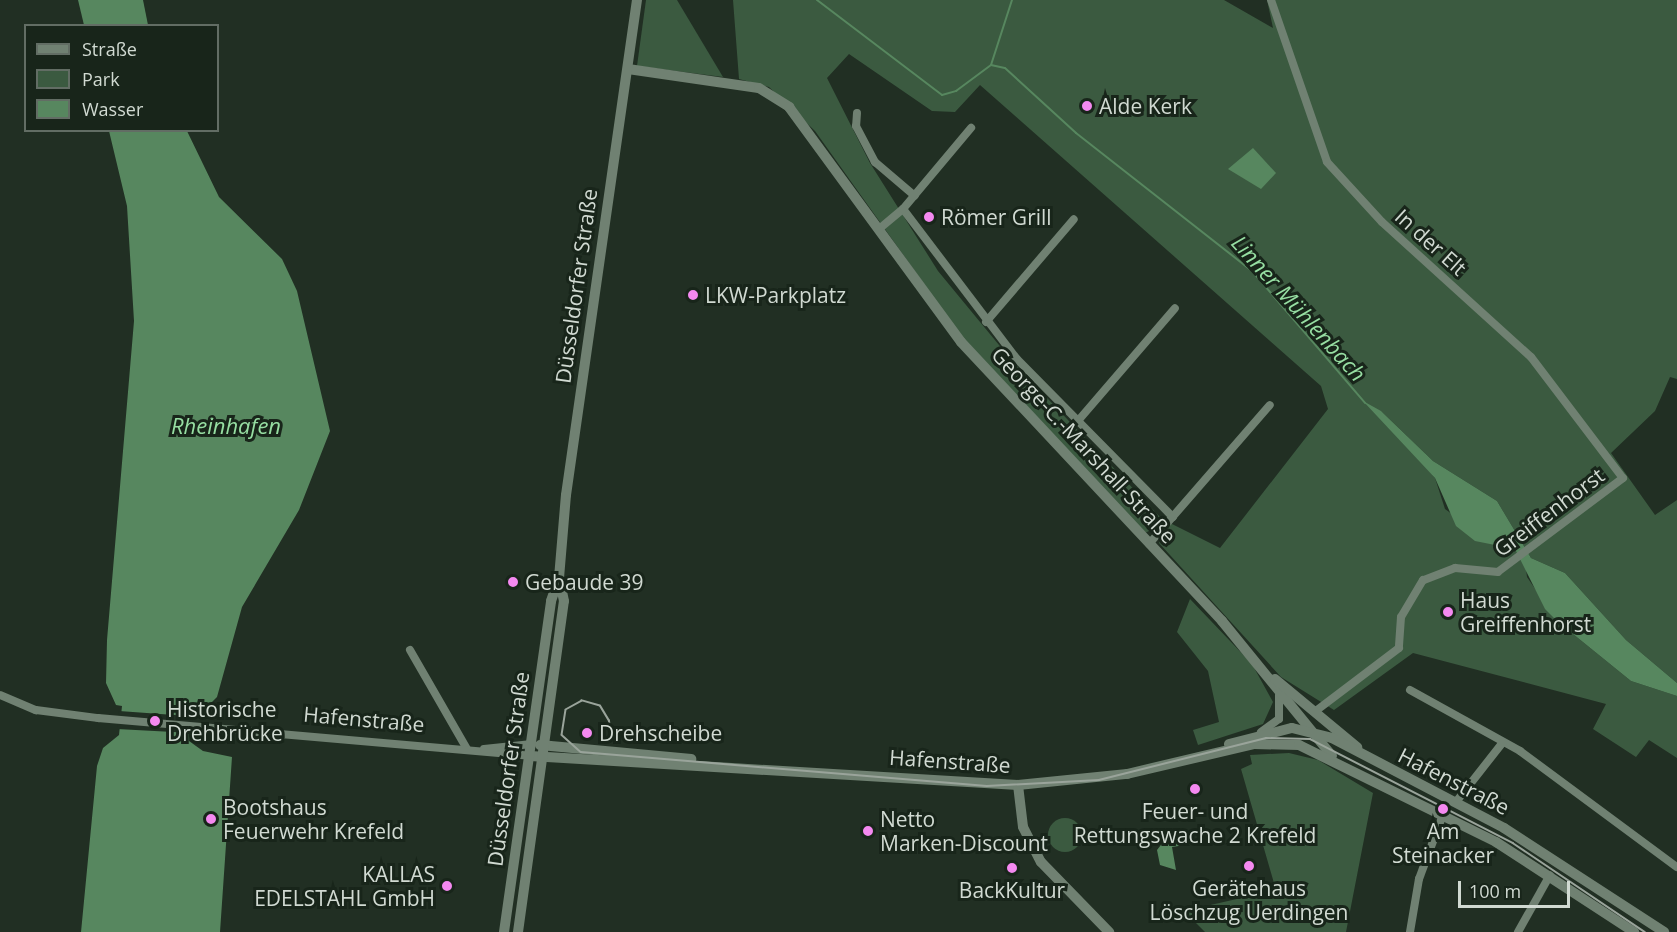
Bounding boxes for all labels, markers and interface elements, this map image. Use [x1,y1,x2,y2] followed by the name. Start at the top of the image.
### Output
[24,24,219,132] legend
[82,37,137,61] text: Straße
[82,67,120,91] text: Park
[1099,93,1192,119] place label: Alde Kerk
[82,97,143,121] text: Wasser
[1080,99,1094,113] marker: Alde Kerk
[550,187,602,385] street label: Düsseldorfer Straße
[1390,203,1472,281] street label: In der Elt
[941,204,1052,230] place label: Römer Grill
[922,210,936,224] marker: Römer Grill
[1226,229,1372,387] water label: Linner Mühlenbach
[705,282,846,308] place label: LKW-Parkplatz
[686,288,700,302] marker: LKW-Parkplatz
[986,342,1182,548] street label: George-C.-Marshall-Straße
[171,413,281,439] water label: Rheinhafen
[1489,462,1609,562] street label: Greiffenhorst
[525,569,644,595] place label: Gebaude 39
[506,575,520,589] marker: Gebaude 39
[1460,587,1591,637] place label: Haus Greiffenhorst
[1441,605,1455,619] marker: Haus Greiffenhorst
[482,670,534,868] street label: Düsseldorfer Straße
[167,696,283,746] place label: Historische Drehbrücke
[302,701,426,737] street label: Hafenstraße
[148,714,162,728] marker: Historische Drehbrücke
[599,720,722,746] place label: Drehscheibe
[580,726,594,740] marker: Drehscheibe
[1394,742,1514,820] street label: Hafenstraße
[889,744,1011,778] street label: Hafenstraße
[1188,782,1202,796] marker: Feuer- und Rettungswache 2 Krefeld
[223,794,404,844] place label: Bootshaus Feuerwehr Krefeld
[1074,798,1316,848] place label: Feuer- und Rettungswache 2 Krefeld
[1436,802,1450,816] marker: Am Steinacker
[880,806,1048,856] place label: Netto Marken-Discount
[204,812,218,826] marker: Bootshaus Feuerwehr Krefeld
[1392,818,1494,868] place label: Am Steinacker
[861,824,875,838] marker: Netto Marken-Discount
[1242,859,1256,873] marker: Gerätehaus Löschzug Uerdingen
[254,861,435,911] place label: KALLAS EDELSTAHL GmbH
[1005,861,1019,875] marker: BackKultur
[1461,869,1574,907] scale bar
[1150,875,1348,925] place label: Gerätehaus Löschzug Uerdingen
[959,877,1065,903] place label: BackKultur
[440,879,454,893] marker: KALLAS EDELSTAHL GmbH
[1469,879,1521,903] text: 100 m

